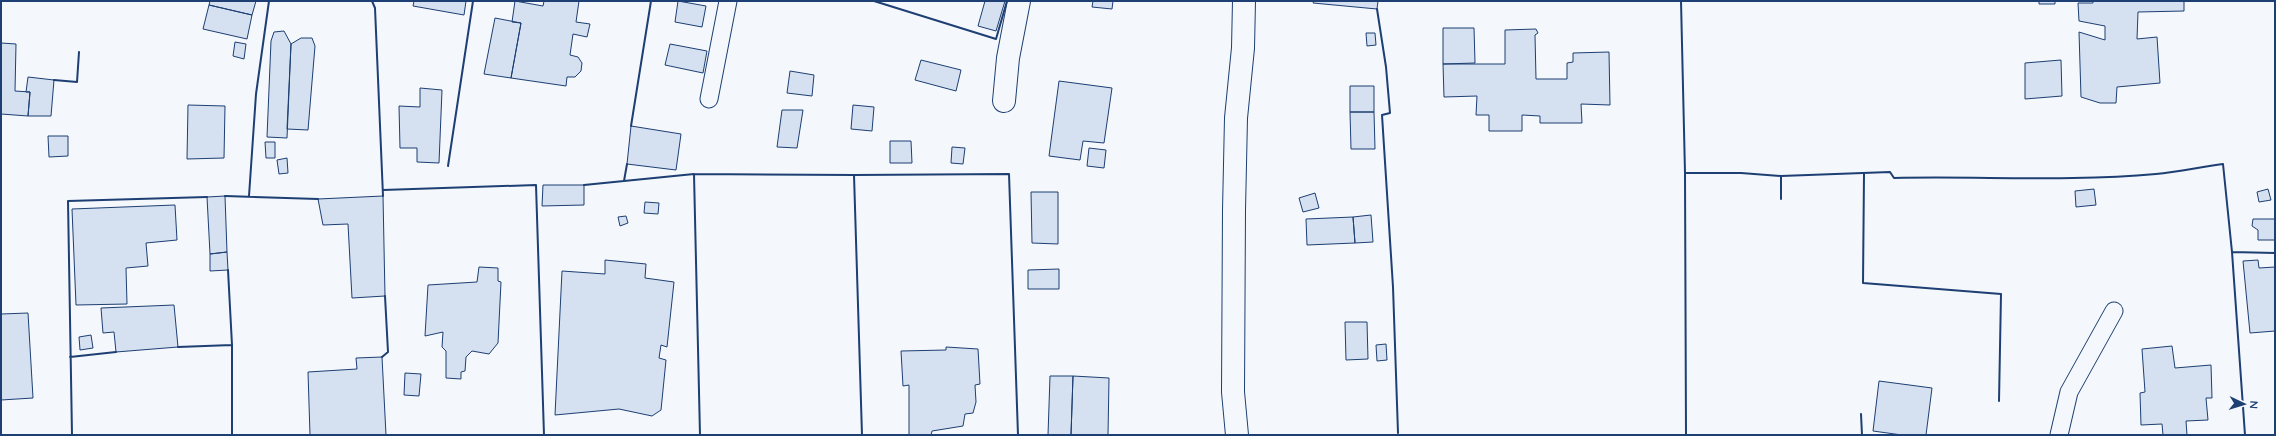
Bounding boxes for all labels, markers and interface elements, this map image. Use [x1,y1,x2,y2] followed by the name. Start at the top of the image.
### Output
[2224,384,2264,424] north arrow
[2247,400,2261,409] text: N

